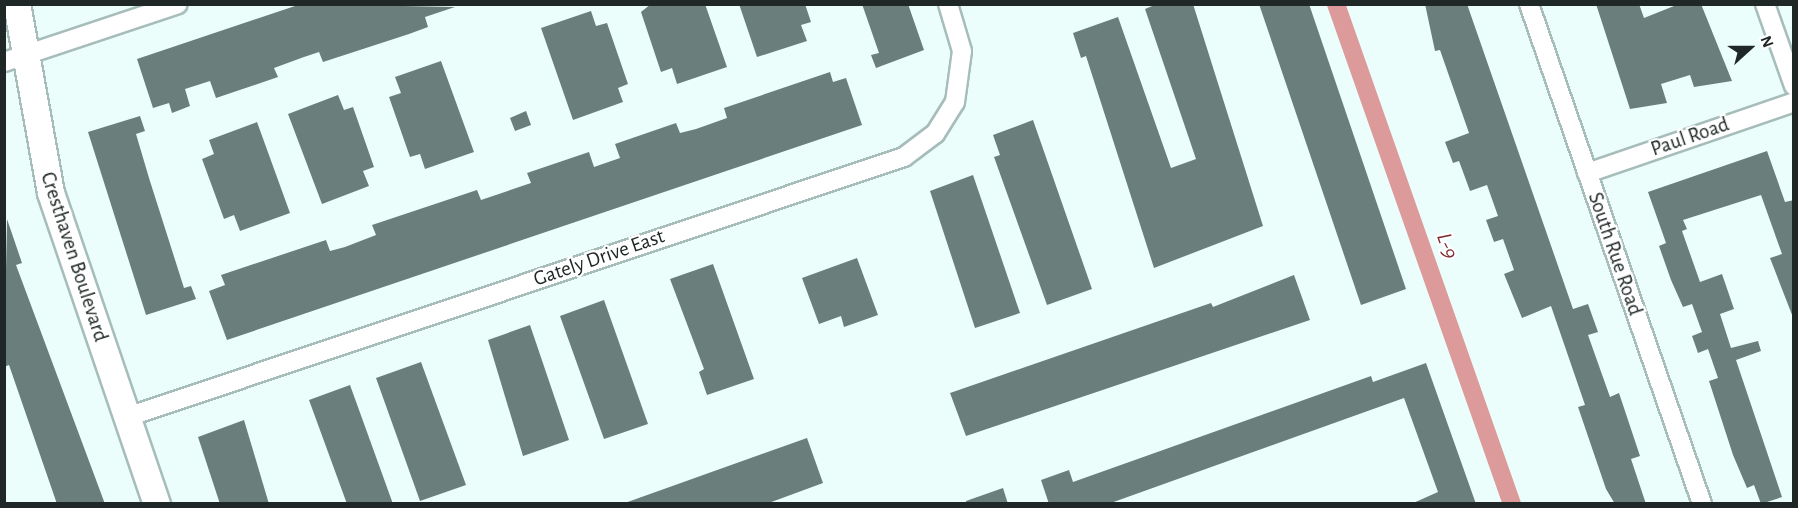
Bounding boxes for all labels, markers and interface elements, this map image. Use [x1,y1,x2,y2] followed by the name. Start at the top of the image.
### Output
[1720,18,1780,78] north arrow
[1757,33,1776,50] text: N
[1648,112,1732,162] street label: Paul Road
[35,169,113,345] street label: Cresthaven Boulevard
[1582,189,1648,319] street label: South Rue Road
[530,224,668,292] street label: Gately Drive East
[1430,229,1464,263] water label: L-9

